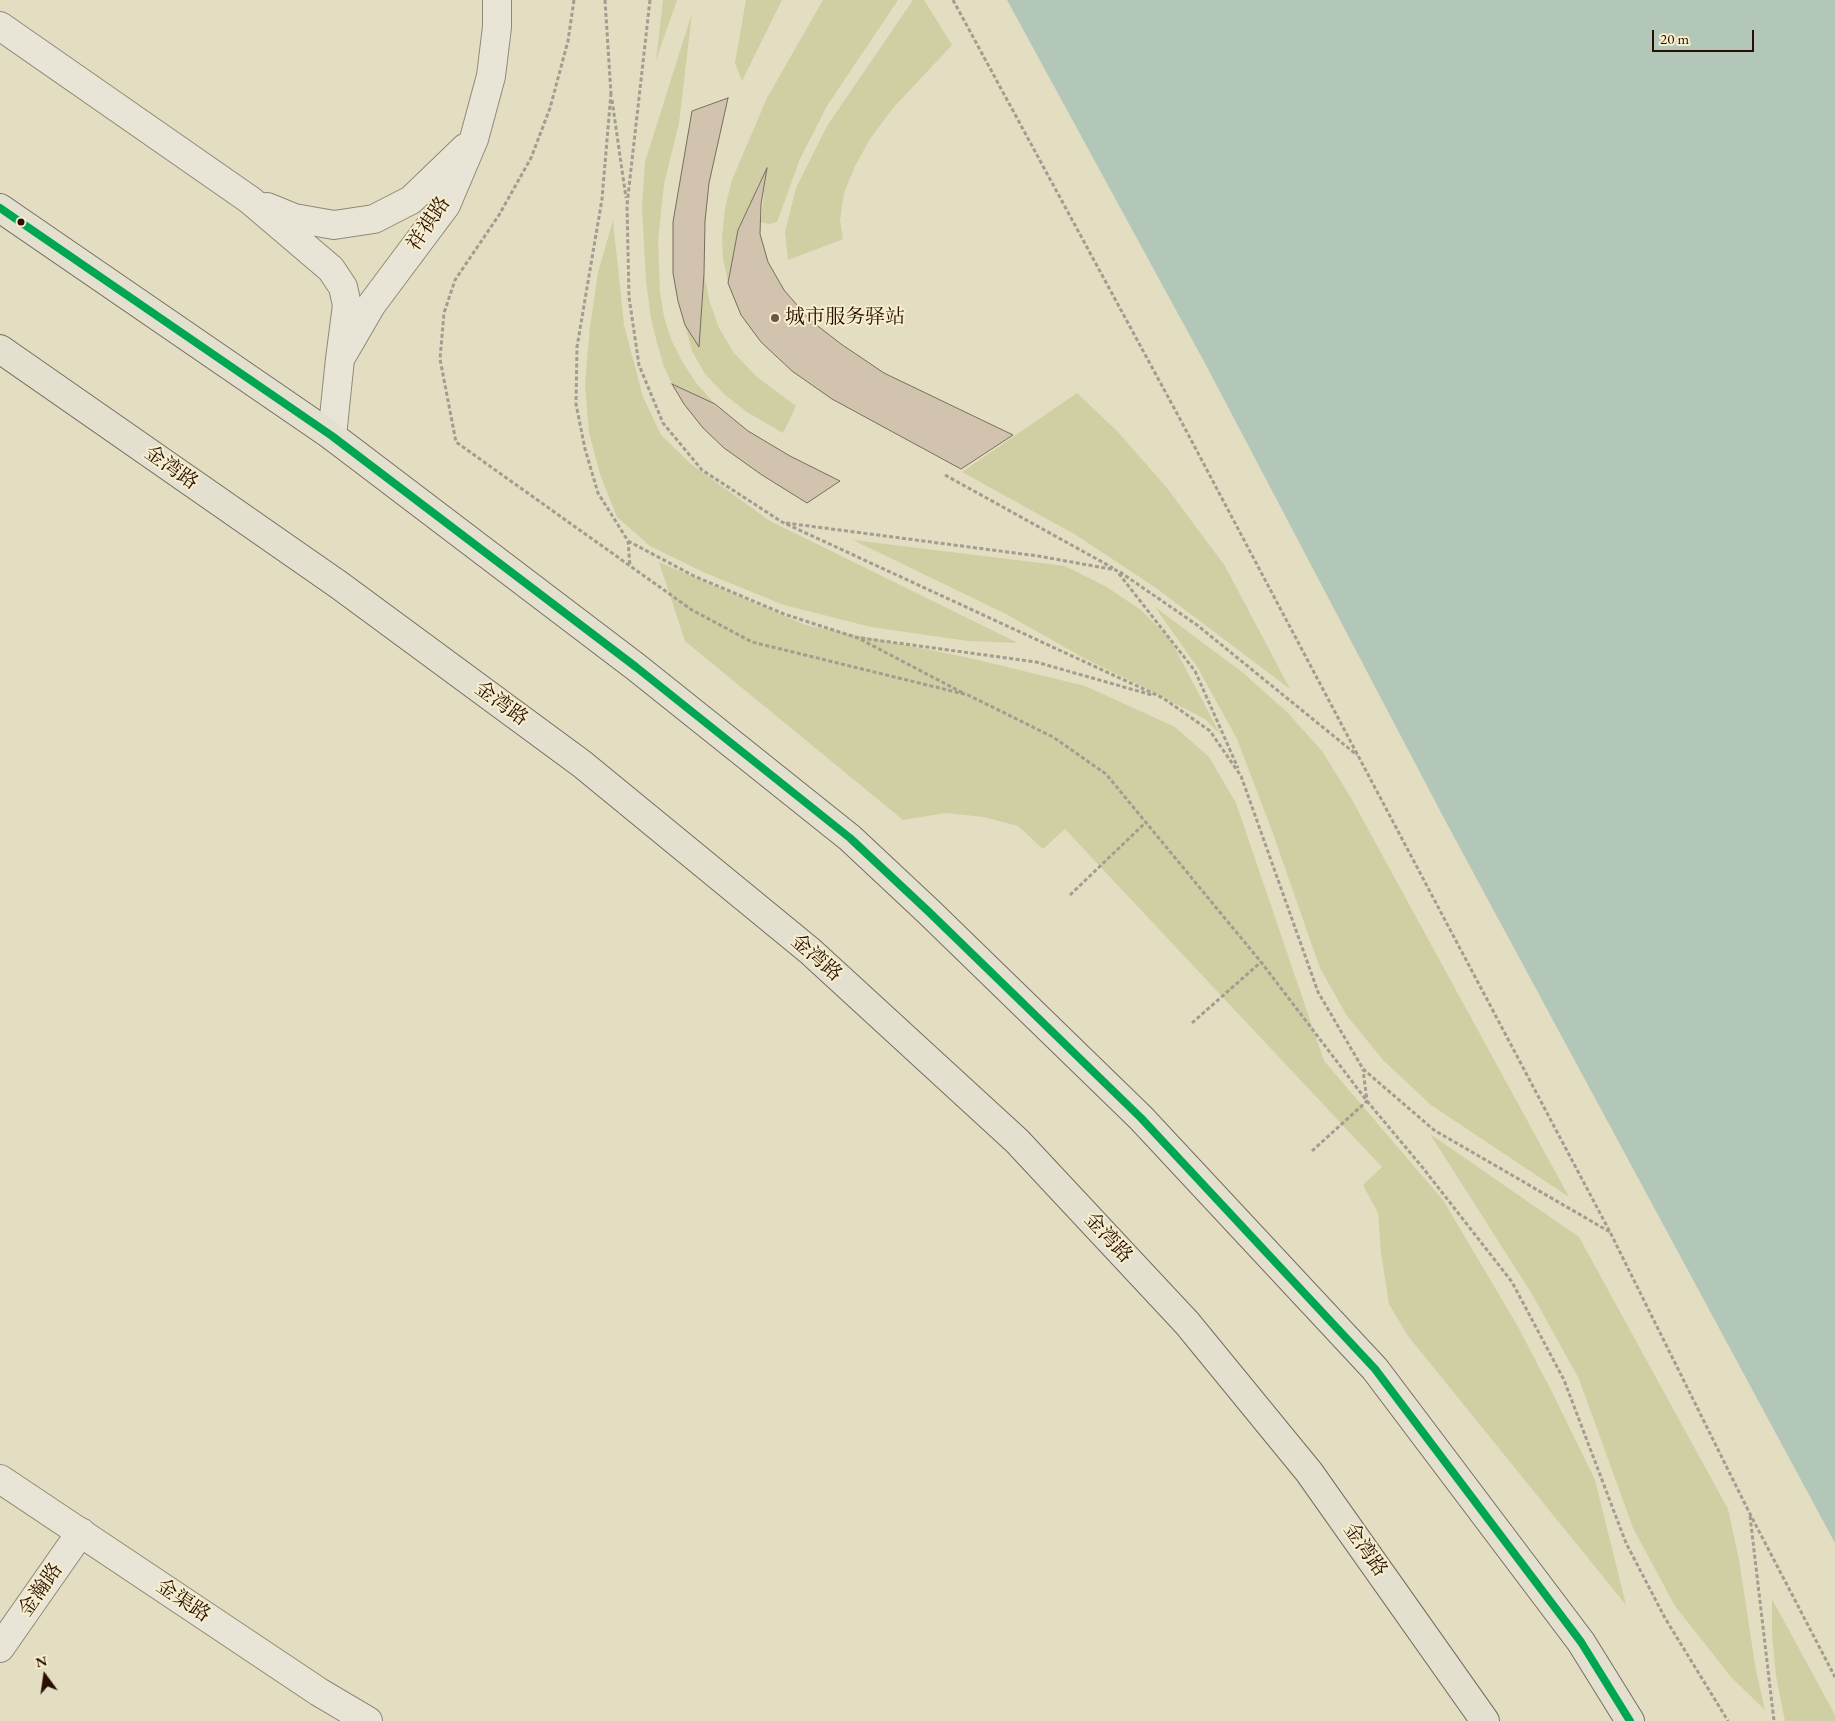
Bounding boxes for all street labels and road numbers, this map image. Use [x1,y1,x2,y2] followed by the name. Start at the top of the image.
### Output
[402,192,456,256] street label: 祥祺路
[140,441,202,495] street label: 金湾路
[470,677,532,731] street label: 金湾路
[785,929,847,987] street label: 金湾路
[1079,1208,1137,1268] street label: 金湾路
[1338,1519,1392,1581] street label: 金湾路
[14,1559,68,1621] street label: 金瀚路
[151,1574,215,1628] street label: 金渠路

